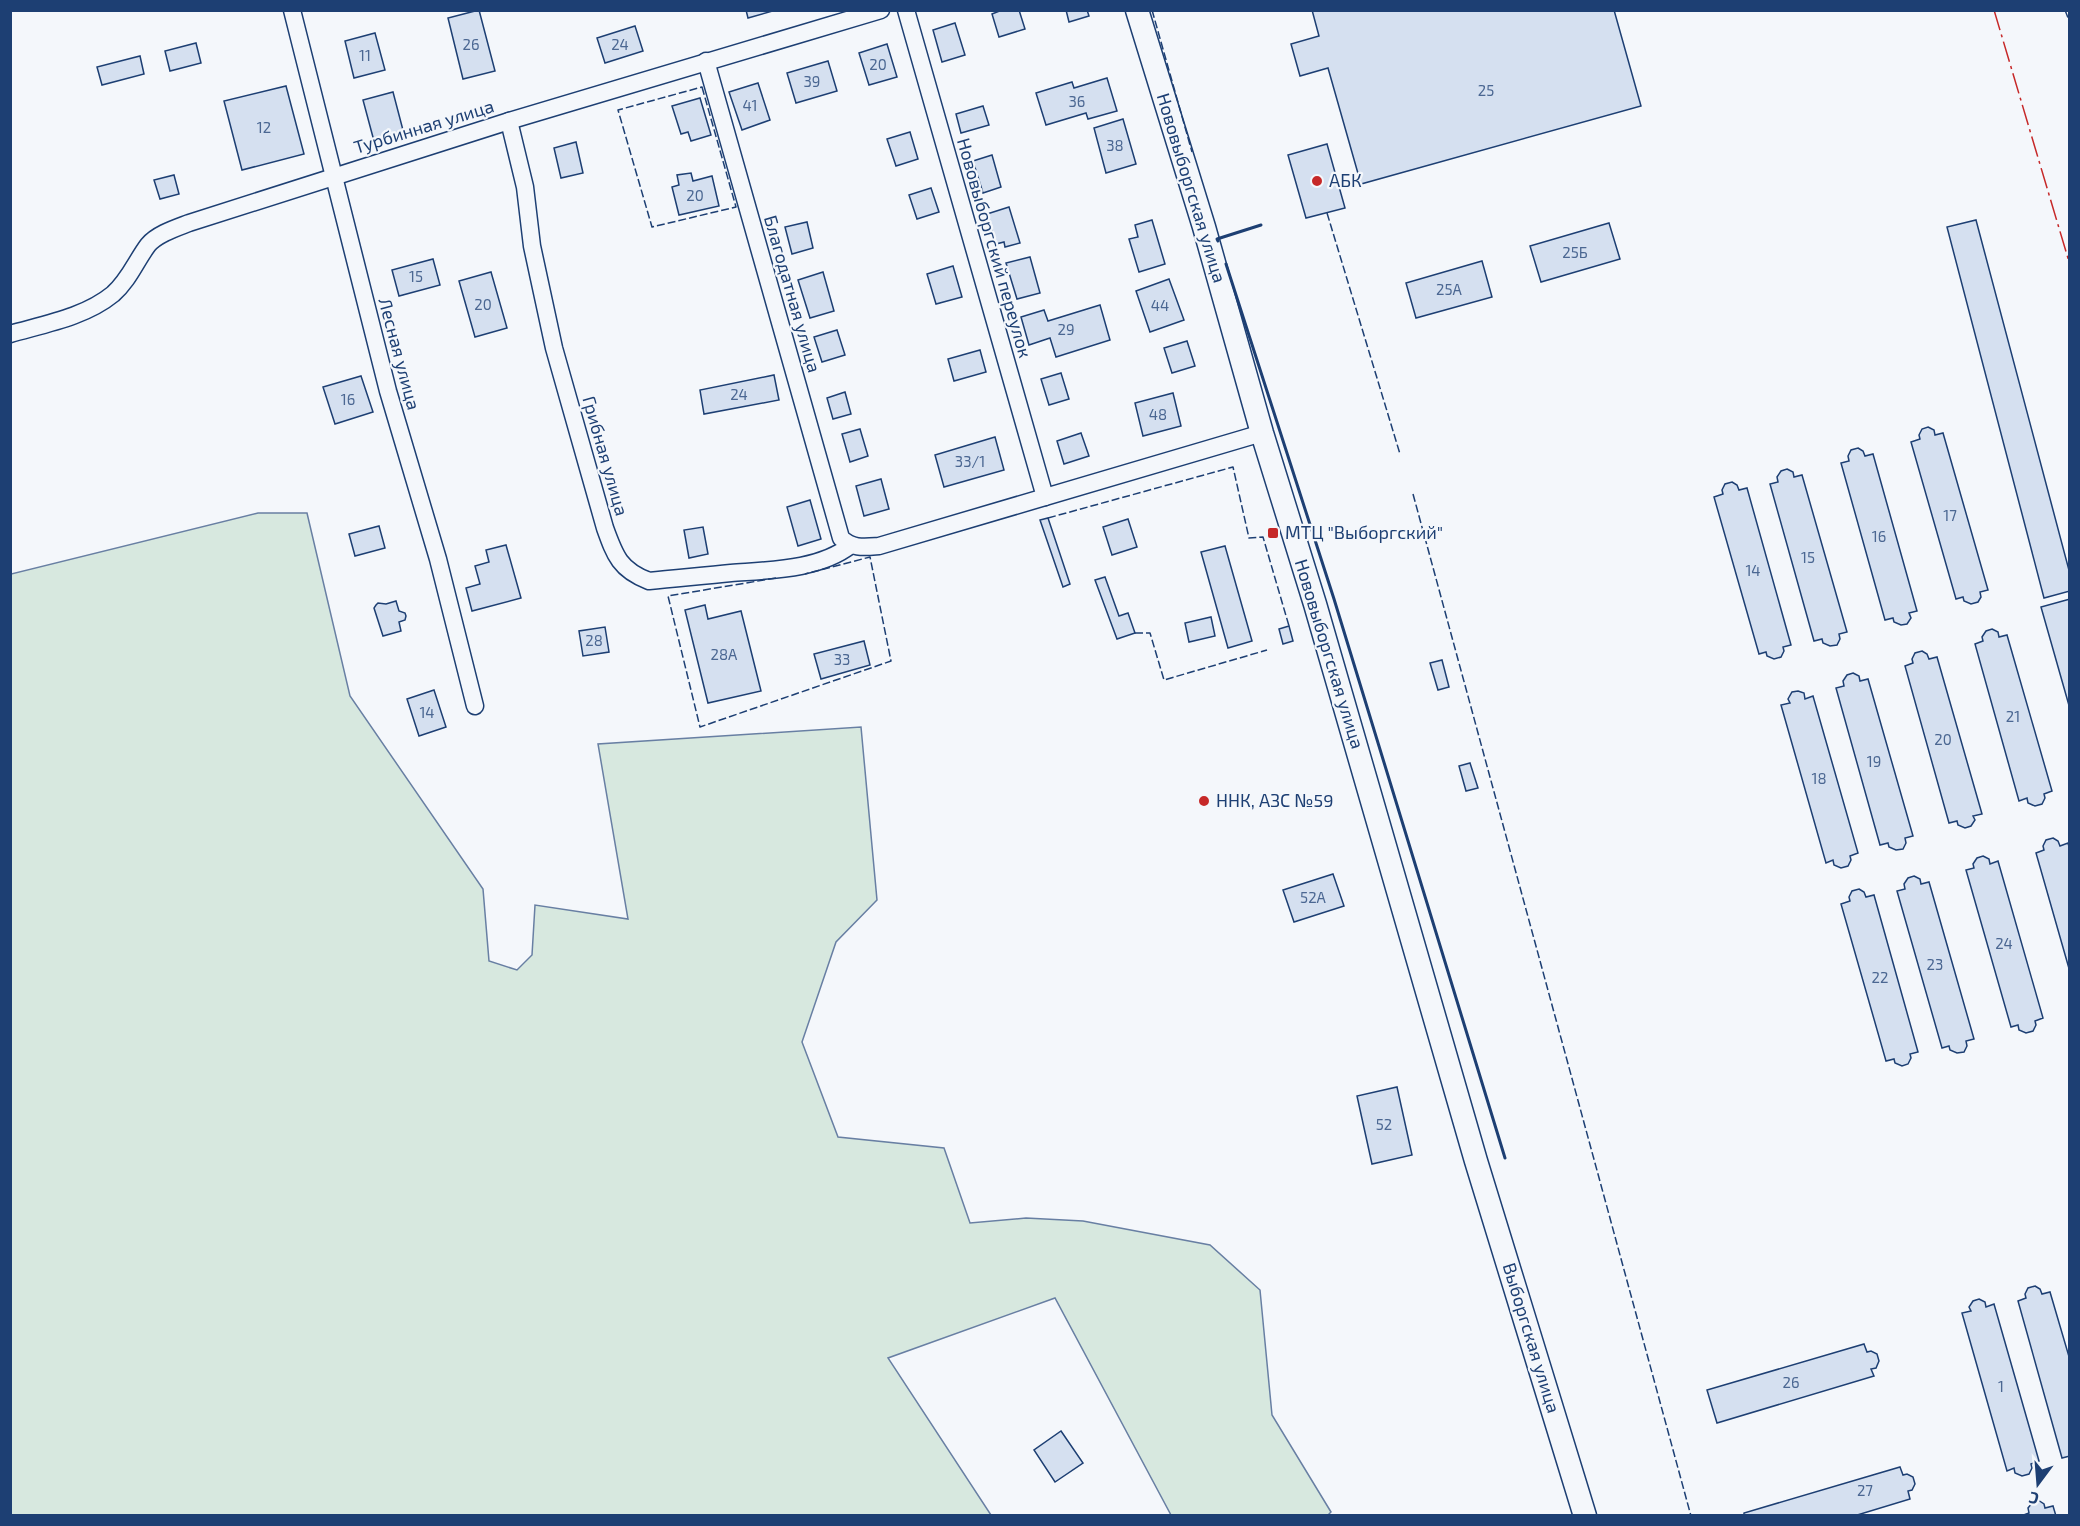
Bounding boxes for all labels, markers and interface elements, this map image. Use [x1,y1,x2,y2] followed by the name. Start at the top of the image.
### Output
[462,35,480,53] house number: 26
[611,35,629,53] house number: 24
[359,46,371,64] house number: 11
[869,55,887,73] house number: 20
[804,72,820,90] house number: 39
[1478,81,1494,99] house number: 25
[1153,90,1231,285] street label: Нововыборгская улица
[1069,92,1085,110] house number: 36
[351,94,496,158] street label: Турбинная улица
[742,96,758,114] house number: 41
[257,118,271,136] house number: 12
[953,135,1037,360] street label: Нововыборгский переулок
[1106,136,1124,154] house number: 38
[1329,169,1362,191] place label: АБК
[1310,174,1324,188] marker: АБК
[686,186,704,204] house number: 20
[760,212,826,375] street label: Благодатная улица
[1562,243,1588,261] house number: 25Б
[409,267,423,285] house number: 15
[1436,280,1463,298] house number: 25А
[374,295,425,412] street label: Лесная улица
[474,295,492,313] house number: 20
[1151,296,1169,314] house number: 44
[1057,320,1075,338] house number: 29
[730,385,748,403] house number: 24
[341,390,355,408] house number: 16
[578,393,634,518] street label: Грибная улица
[1149,405,1167,423] house number: 48
[955,452,985,470] house number: 33/1
[1943,506,1957,524] house number: 17
[1285,521,1443,543] place label: МТЦ "Выборгский"
[1266,526,1280,540] marker: МТЦ "Выборгский"
[1872,527,1886,545] house number: 16
[1801,548,1815,566] house number: 15
[1291,556,1369,751] street label: Нововыборгская улица
[1745,561,1761,579] house number: 14
[585,631,603,649] house number: 28
[711,645,738,663] house number: 28А
[834,650,850,668] house number: 33
[419,703,435,721] house number: 14
[2006,707,2020,725] house number: 21
[1934,730,1952,748] house number: 20
[1867,752,1881,770] house number: 19
[1811,769,1827,787] house number: 18
[1216,789,1334,811] place label: ННК, АЗС №59
[1197,794,1211,808] marker: ННК, АЗС №59
[1300,888,1327,906] house number: 52А
[1995,934,2013,952] house number: 24
[1927,955,1943,973] house number: 23
[1872,968,1888,986] house number: 22
[1376,1115,1392,1133] house number: 52
[1499,1260,1565,1415] street label: Выборгская улица
[1782,1373,1800,1391] house number: 26
[1998,1377,2004,1395] house number: 1
[2008,1454,2068,1514] north arrow
[1857,1481,1873,1499] house number: 27
[2027,1488,2041,1509] text: С

